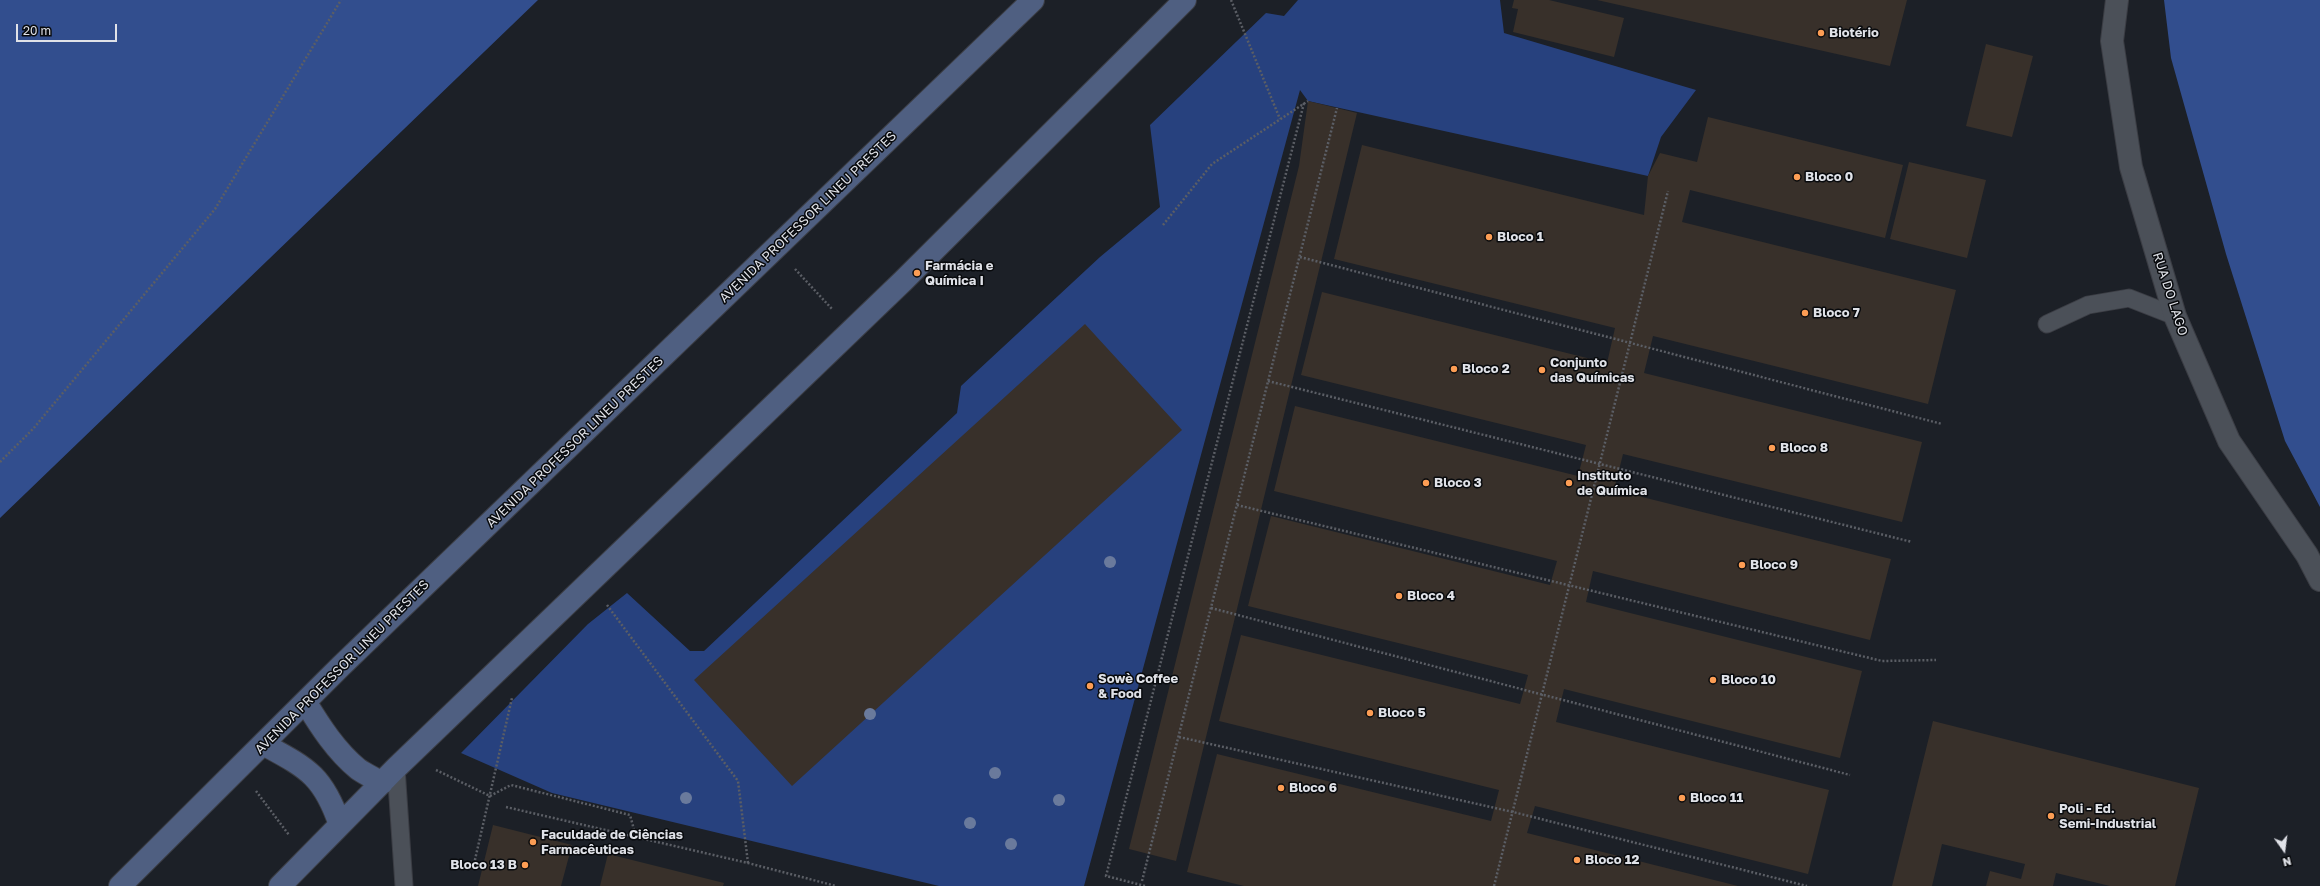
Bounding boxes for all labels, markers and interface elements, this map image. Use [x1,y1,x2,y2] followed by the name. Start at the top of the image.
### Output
[18,16,119,42] scale bar
[23,23,51,38] text: 20 m
[1829,25,1879,41] place label: Biotério
[1816,28,1826,38] marker: Biotério
[716,128,900,306] street label: AVENIDA PROFESSOR LINEU PRESTES
[1805,169,1853,185] place label: Bloco 0
[1792,172,1802,182] marker: Bloco 0
[1497,229,1543,245] place label: Bloco 1
[1484,232,1494,242] marker: Bloco 1
[2149,250,2191,338] street label: RUA DO LAGO
[925,258,993,289] place label: Farmácia e Química I
[912,268,922,278] marker: Farmácia e Química I
[1813,305,1860,321] place label: Bloco 7
[1800,308,1810,318] marker: Bloco 7
[483,353,667,531] street label: AVENIDA PROFESSOR LINEU PRESTES
[1550,355,1635,386] place label: Conjunto das Químicas
[1462,361,1510,377] place label: Bloco 2
[1449,364,1459,374] marker: Bloco 2
[1537,365,1547,375] marker: Conjunto das Químicas
[1780,440,1828,456] place label: Bloco 8
[1767,443,1777,453] marker: Bloco 8
[1577,468,1647,499] place label: Instituto de Química
[1434,475,1482,491] place label: Bloco 3
[1421,478,1431,488] marker: Bloco 3
[1564,478,1574,488] marker: Instituto de Química
[1750,557,1798,573] place label: Bloco 9
[1737,560,1747,570] marker: Bloco 9
[252,577,432,757] street label: AVENIDA PROFESSOR LINEU PRESTES
[1407,588,1455,604] place label: Bloco 4
[1394,591,1404,601] marker: Bloco 4
[1098,671,1178,702] place label: Sowè Coffee & Food
[1721,672,1776,688] place label: Bloco 10
[1708,675,1718,685] marker: Bloco 10
[1085,681,1095,691] marker: Sowè Coffee & Food
[1378,705,1426,721] place label: Bloco 5
[1365,708,1375,718] marker: Bloco 5
[1289,780,1337,796] place label: Bloco 6
[1276,783,1286,793] marker: Bloco 6
[1690,790,1743,806] place label: Bloco 11
[1677,793,1687,803] marker: Bloco 11
[2059,801,2156,832] place label: Poli - Ed. Semi-Industrial
[2046,811,2056,821] marker: Poli - Ed. Semi-Industrial
[541,827,683,858] place label: Faculdade de Ciências Farmacêuticas
[2264,830,2304,870] north arrow
[528,837,538,847] marker: Faculdade de Ciências Farmacêuticas
[1585,852,1639,868] place label: Bloco 12
[1572,855,1582,865] marker: Bloco 12
[2281,855,2293,869] text: N
[450,857,517,873] place label: Bloco 13 B
[520,860,530,870] marker: Bloco 13 B

